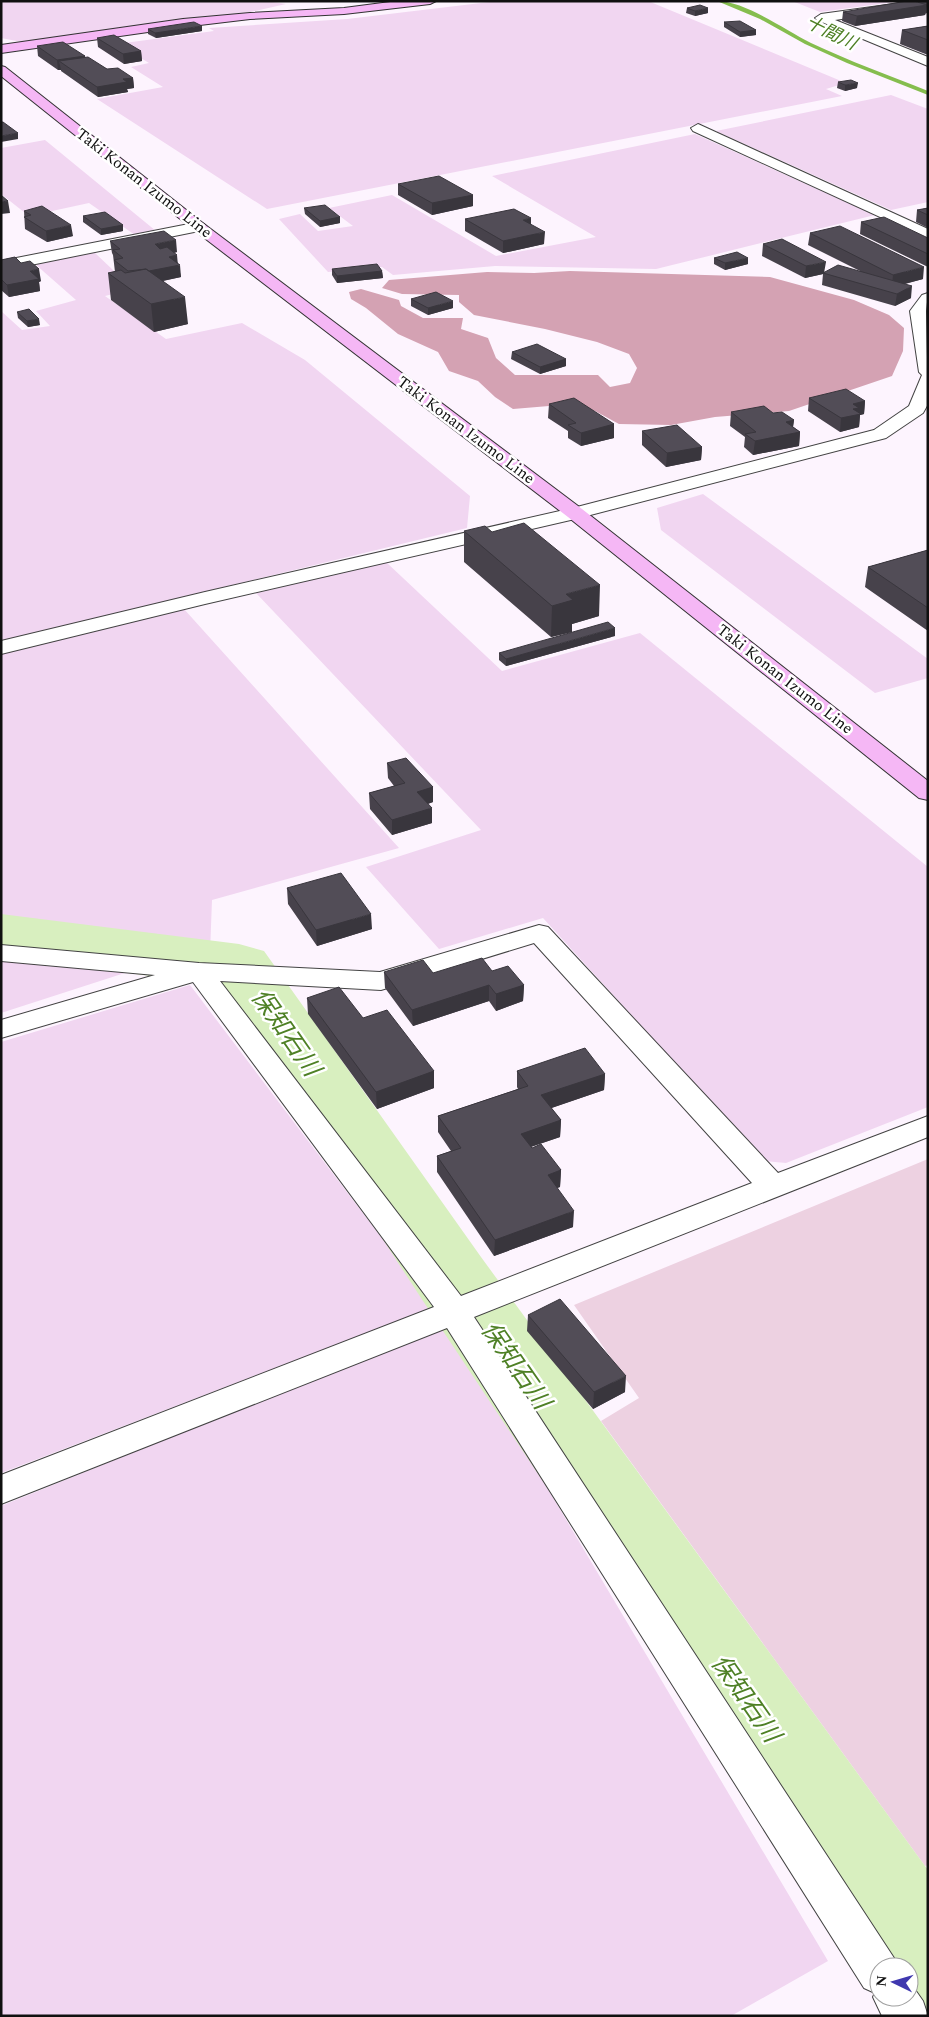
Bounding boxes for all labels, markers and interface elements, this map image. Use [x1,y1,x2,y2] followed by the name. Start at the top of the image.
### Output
[801,9,863,58] water label: 十間川
[71,122,217,244] street label: Taki Konan Izumo Line
[392,370,540,490] street label: Taki Konan Izumo Line
[712,618,858,740] street label: Taki Konan Izumo Line
[241,981,331,1087] water label: 保知石川
[471,1314,561,1420] water label: 保知石川
[701,1647,791,1753] water label: 保知石川
[869,1957,919,2007] north arrow
[871,1974,893,1988] text: N

